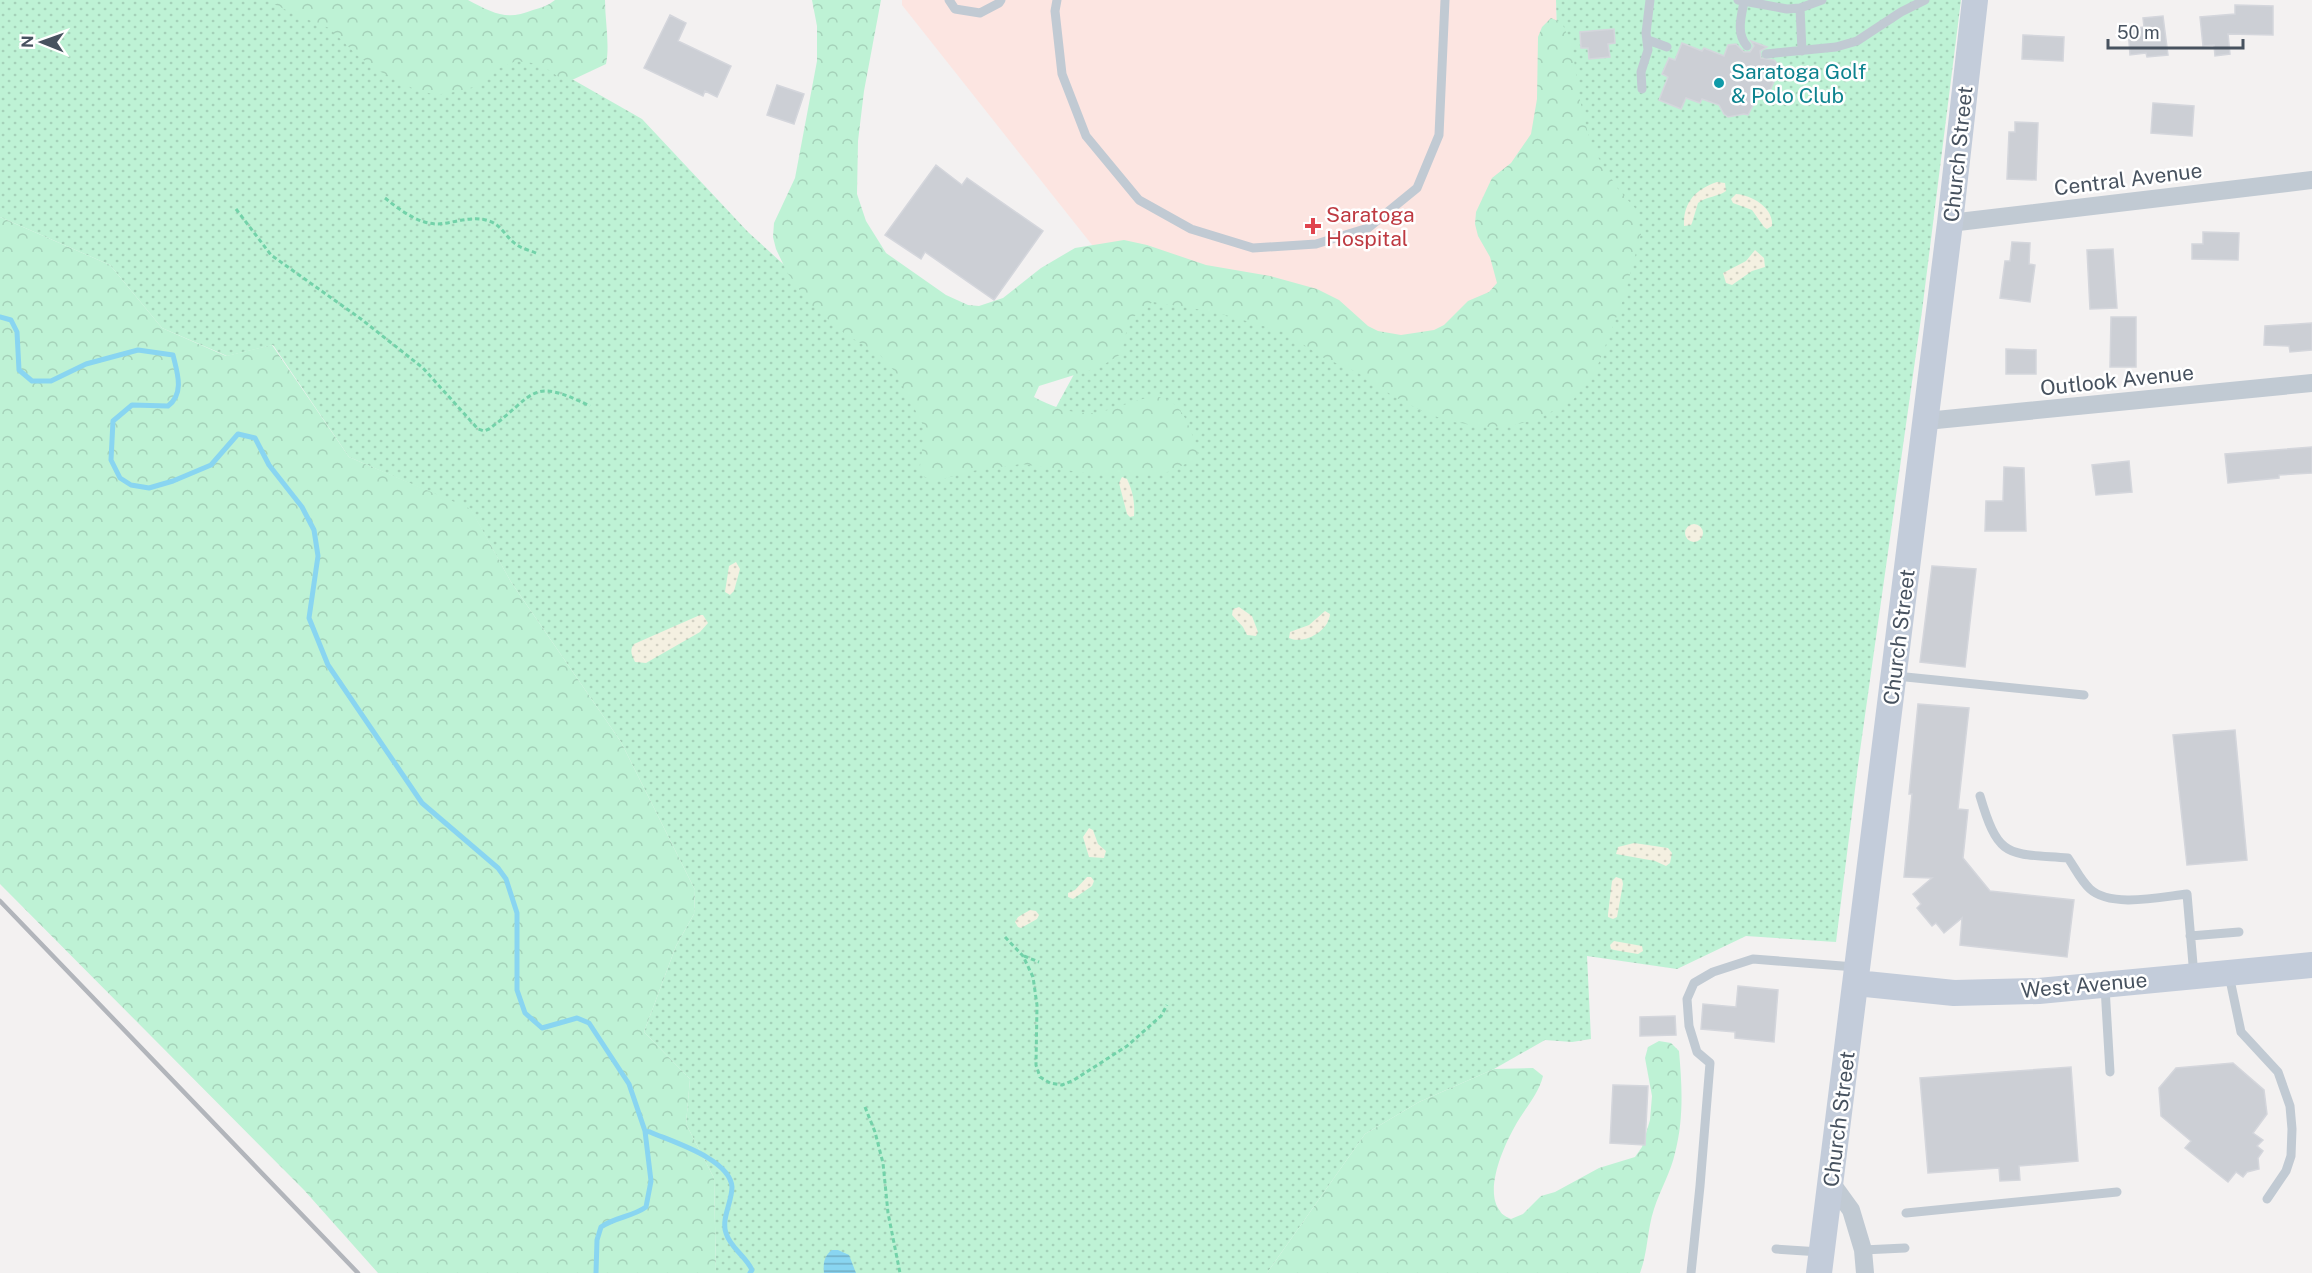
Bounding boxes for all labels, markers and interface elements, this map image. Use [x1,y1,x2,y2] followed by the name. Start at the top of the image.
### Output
[12,12,72,72] north arrow
[2108,12,2243,50] scale bar
[2117,22,2160,43] text: 50 m
[18,35,37,48] text: N
[1731,59,1866,108] place label: Saratoga Golf & Polo Club
[1712,76,1726,90] marker: Saratoga Golf & Polo Club
[1938,85,1978,223] street label: Church Street
[2052,158,2204,200] street label: Central Avenue
[1326,202,1415,251] place label: Saratoga Hospital
[1304,217,1322,235] marker: Saratoga Hospital
[2039,359,2195,401] street label: Outlook Avenue
[1878,568,1920,706] street label: Church Street
[2020,967,2148,1003] street label: West Avenue
[1818,1050,1860,1188] street label: Church Street

